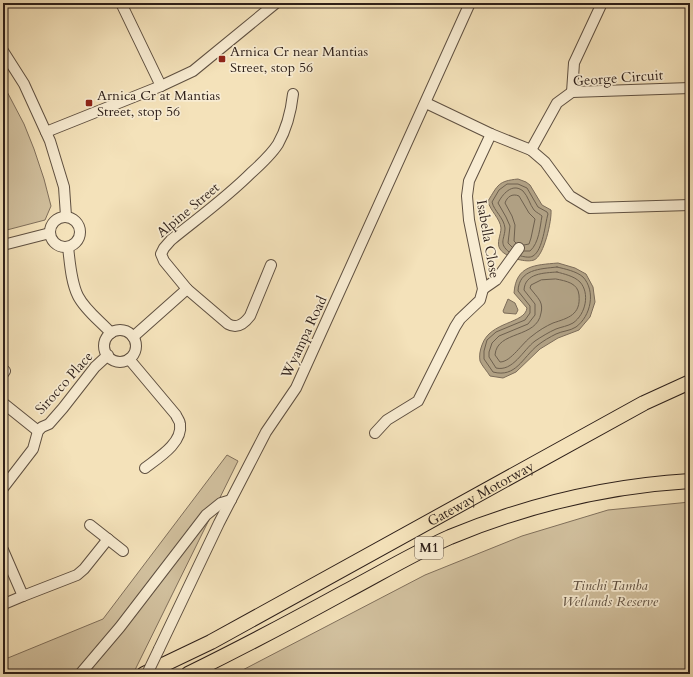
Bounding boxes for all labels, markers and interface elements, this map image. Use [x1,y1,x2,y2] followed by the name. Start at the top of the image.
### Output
[230,42,369,77] place label: Arnica Cr near Mantias Street, stop 56
[217,54,227,64] marker: Arnica Cr near Mantias Street, stop 56
[572,65,664,91] street label: George Circuit
[97,86,221,121] place label: Arnica Cr at Mantias Street, stop 56
[84,98,94,108] marker: Arnica Cr at Mantias Street, stop 56
[153,178,224,242] street label: Alpine Street
[472,198,504,280] street label: Isabella Close
[276,292,332,382] street label: Wyampa Road
[31,348,97,418] street label: Sirocco Place
[424,456,538,530] street label: Gateway Motorway
[415,537,443,559] road number: M1
[562,576,659,611] park label: Tinchi Tamba Wetlands Reserve

